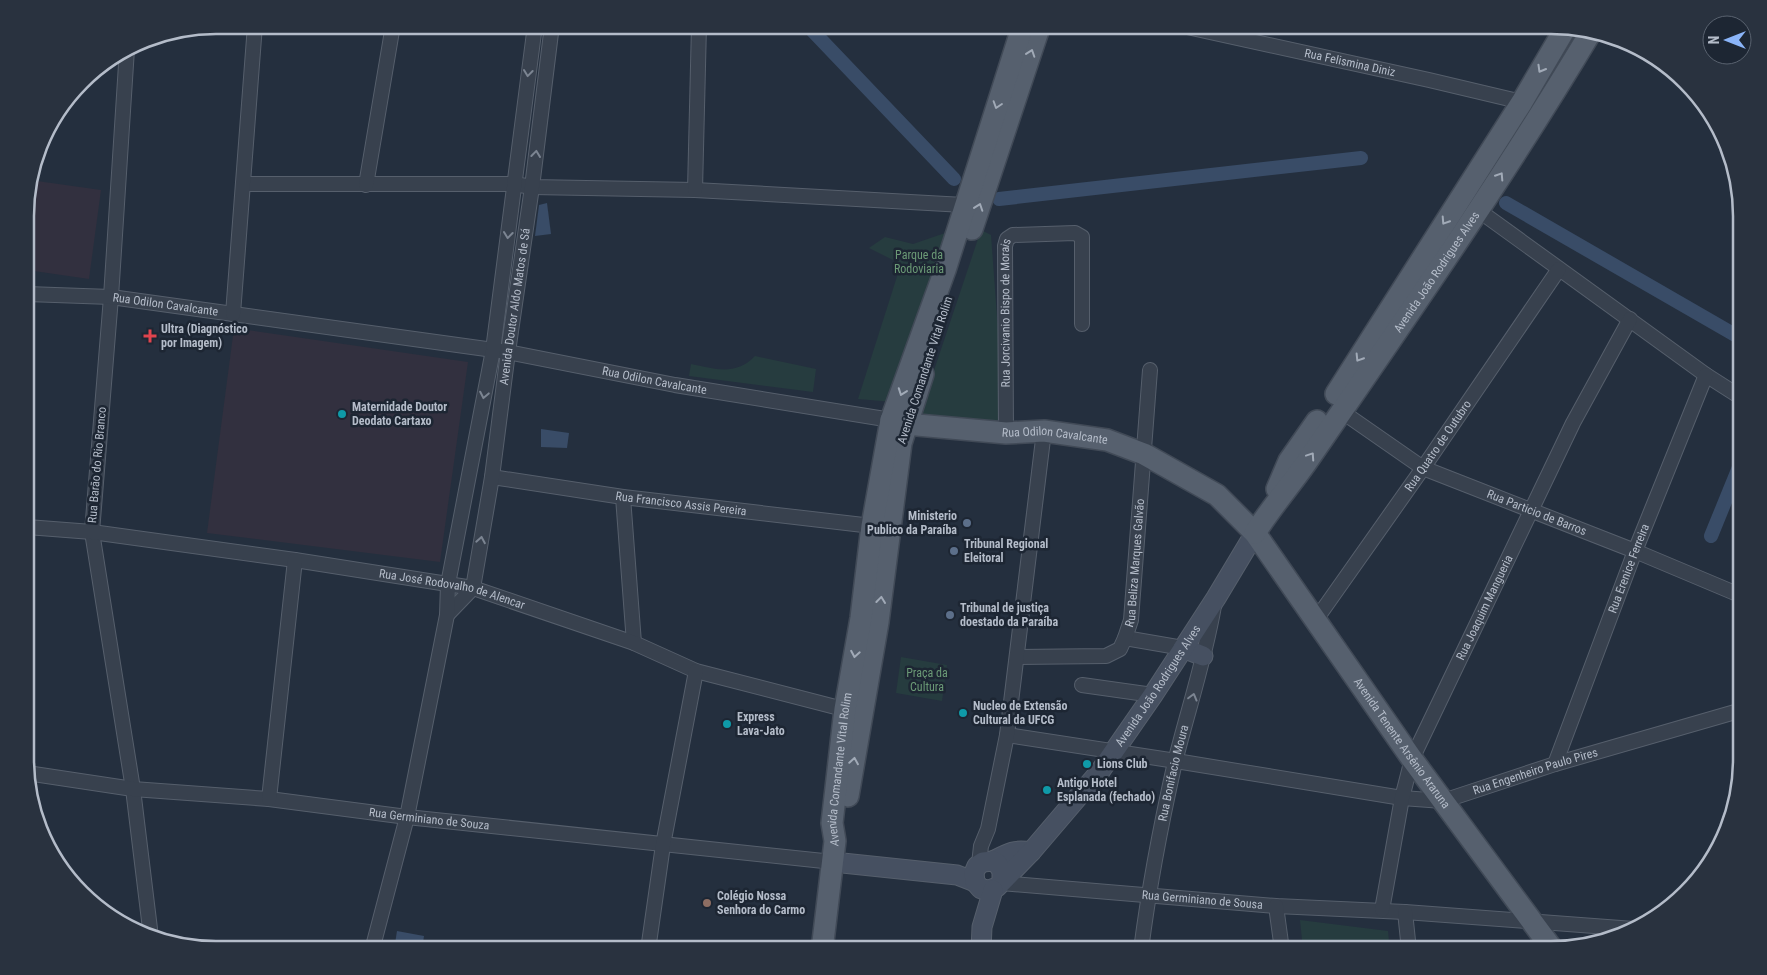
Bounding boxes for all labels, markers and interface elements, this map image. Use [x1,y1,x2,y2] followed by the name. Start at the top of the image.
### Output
[1702,15,1752,65] north arrow
[1706,36,1722,44] text: N
[1303,46,1397,79] street label: Rua Felismina Diniz
[1025,49,1035,58] one-way arrow
[1538,63,1548,72] one-way arrow
[523,70,534,78] one-way arrow
[993,100,1003,108] one-way arrow
[530,149,541,157] one-way arrow
[1493,173,1503,182] one-way arrow
[974,203,984,212] one-way arrow
[1391,209,1482,335] street label: Avenida João Rodrigues Alves
[1442,216,1452,225] one-way arrow
[497,227,533,386] street label: Avenida Doutor Aldo Matos de Sá
[503,231,514,239] one-way arrow
[998,237,1014,388] street label: Rua Jorcivanio Bispo de Morais
[894,248,944,276] park label: Parque da Rodoviaria
[112,290,219,319] street label: Rua Odilon Cavalcante
[894,294,956,446] street label: Avenida Comandante Vital Rolim
[161,322,248,350] place label: Ultra (Diagnóstico por Imagem)
[143,329,157,343] marker: Ultra (Diagnóstico por Imagem)
[1355,353,1365,362] one-way arrow
[601,364,708,397] street label: Rua Odilon Cavalcante
[898,387,908,395] one-way arrow
[480,391,490,400] one-way arrow
[1402,398,1474,494] street label: Rua Quatro de Outubro
[352,400,447,428] place label: Maternidade Doutor Deodato Cartaxo
[85,406,109,524] street label: Rua Barāo do Rio Branco
[336,408,348,420] marker: Maternidade Doutor Deodato Cartaxo
[1001,424,1109,447] street label: Rua Odilon Cavalcante
[1305,452,1314,462] one-way arrow
[1485,487,1589,538] street label: Rua Particio de Barros
[615,489,748,518] street label: Rua Francisco Assis Pereira
[1122,498,1147,629] street label: Rua Beliza Marques Galvão
[867,509,957,537] place label: Ministerio Publico da Paraíba
[961,517,973,529] marker: Ministerio Publico da Paraíba
[1605,522,1652,615] street label: Rua Erenice Ferreira
[475,535,485,544] one-way arrow
[964,537,1048,565] place label: Tribunal Regional Eleitoral
[948,545,960,557] marker: Tribunal Regional Eleitoral
[1453,552,1516,662] street label: Rua Joaquim Mangueria
[378,566,527,612] street label: Rua José Rodovalho de Alencar
[875,596,885,605] one-way arrow
[960,601,1058,629] place label: Tribunal de justiça doestado da Paraíba
[944,609,956,621] marker: Tribunal de justiça doestado da Paraíba
[1112,622,1204,749] street label: Avenida João Rodrigues Alves
[850,650,860,659] one-way arrow
[906,666,948,694] park label: Praça da Cultura
[1351,675,1453,811] street label: Avenida Tenente Arsênio Araruna
[825,691,855,847] street label: Avenida Comandante Vital Rolim
[1188,693,1198,701] one-way arrow
[973,699,1067,727] place label: Nucleo de Extensão Cultural da UFCG
[957,707,969,719] marker: Nucleo de Extensão Cultural da UFCG
[737,710,785,738] place label: Express Lava-Jato
[721,718,733,730] marker: Express Lava-Jato
[1156,723,1192,822] street label: Rua Bonifacio Moura
[1471,745,1599,798] street label: Rua Engenheiro Paulo Pires
[849,756,859,765] one-way arrow
[1097,757,1148,771] place label: Lions Club
[1081,758,1093,770] marker: Lions Club
[1057,776,1155,804] place label: Antigo Hotel Esplanada (fechado)
[1041,784,1053,796] marker: Antigo Hotel Esplanada (fechado)
[368,805,490,833] street label: Rua Germiniano de Souza
[1141,888,1264,912] street label: Rua Germiniano de Sousa
[717,889,805,917] place label: Colégio Nossa Senhora do Carmo
[701,897,713,909] marker: Colégio Nossa Senhora do Carmo

